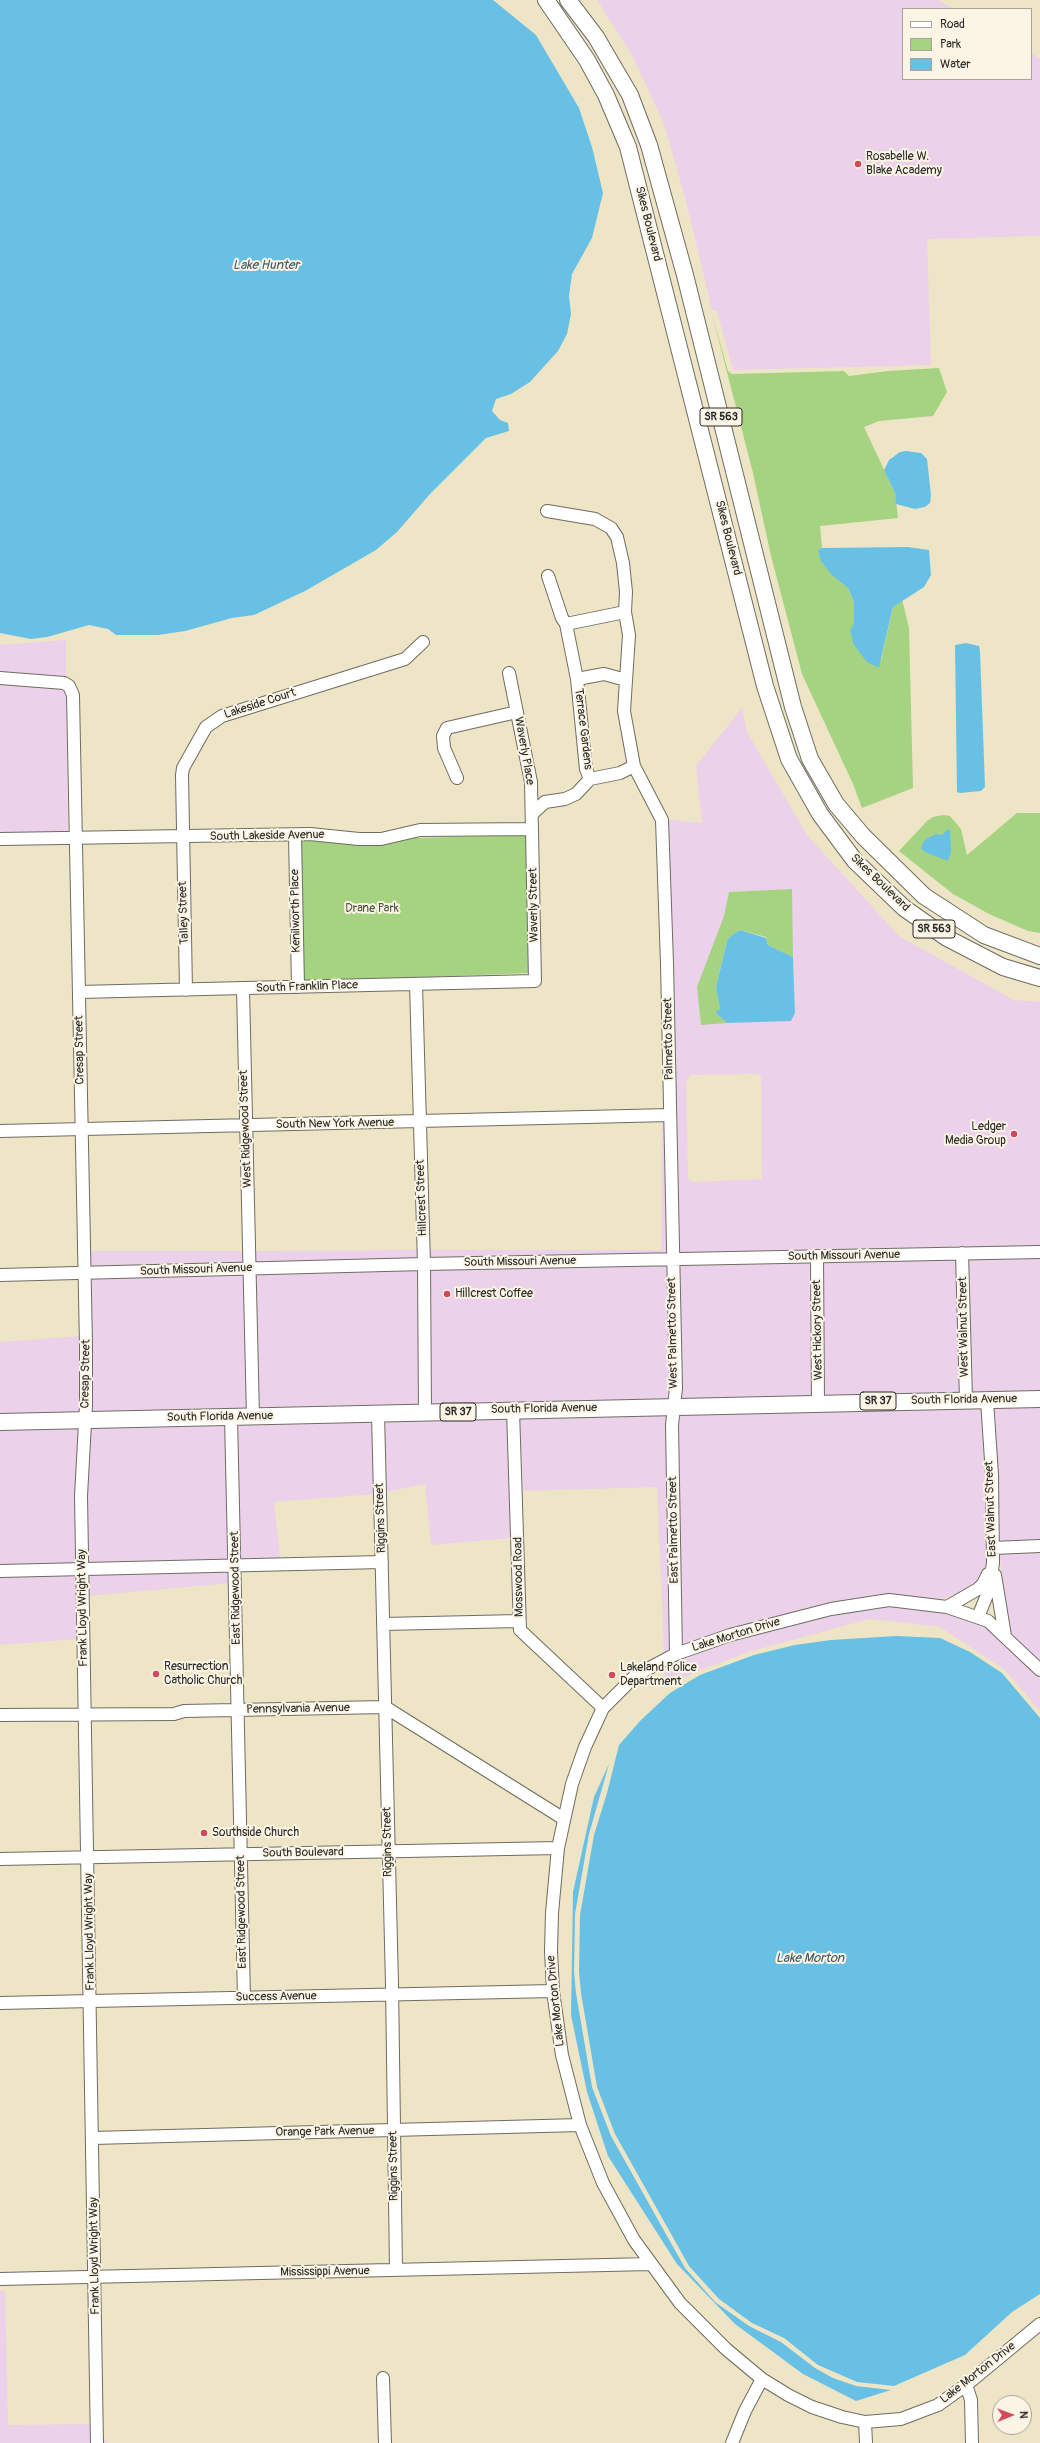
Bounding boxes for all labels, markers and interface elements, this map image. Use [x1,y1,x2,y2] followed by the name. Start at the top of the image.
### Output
[902,8,1032,80] legend
[940,17,965,32] text: Road
[940,37,961,52] text: Park
[940,57,971,72] text: Water
[866,150,942,178] place label: Rosabelle W. Blake Academy
[853,159,863,169] marker: Rosabelle W. Blake Academy
[632,185,664,263] street label: Sikes Boulevard
[233,258,299,274] water label: Lake Hunter
[700,408,742,426] road number: SR 563
[712,499,744,577] street label: Sikes Boulevard
[222,686,298,722] street label: Lakeside Court
[571,688,595,770] street label: Terrace Gardens
[511,716,537,786] street label: Waverly Place
[210,828,324,844] street label: South Lakeside Avenue
[847,851,913,915] street label: Sikes Boulevard
[526,868,542,942] street label: Waverly Street
[288,869,304,953] street label: Kenilworth Place
[176,881,192,945] street label: Talley Street
[345,902,399,916] park label: Drane Park
[913,920,955,938] road number: SR 563
[256,978,358,996] street label: South Franklin Place
[661,998,677,1080] street label: Palmetto Street
[72,1015,88,1085] street label: Cresap Street
[237,1070,255,1188] street label: West Ridgewood Street
[276,1116,394,1132] street label: South New York Avenue
[945,1120,1006,1148] place label: Ledger Media Group
[1009,1129,1019,1139] marker: Ledger Media Group
[413,1159,431,1237] street label: Hillcrest Street
[788,1248,900,1264] street label: South Missouri Avenue
[464,1254,576,1270] street label: South Missouri Avenue
[140,1261,252,1279] street label: South Missouri Avenue
[665,1277,681,1389] street label: West Palmetto Street
[956,1277,972,1377] street label: West Walnut Street
[810,1279,826,1381] street label: West Hickory Street
[455,1287,533,1301] place label: Hillcrest Coffee
[442,1289,452,1299] marker: Hillcrest Coffee
[78,1339,94,1409] street label: Cresap Street
[860,1392,896,1410] road number: SR 37
[911,1392,1017,1408] street label: South Florida Avenue
[491,1401,597,1417] street label: South Florida Avenue
[440,1403,476,1421] road number: SR 37
[167,1409,273,1425] street label: South Florida Avenue
[982,1461,1000,1557] street label: East Walnut Street
[666,1476,682,1584] street label: East Palmetto Street
[373,1483,389,1553] street label: Riggins Street
[228,1531,244,1645] street label: East Ridgewood Street
[511,1537,527,1617] street label: Mosswood Road
[75,1549,91,1667] street label: Frank Lloyd Wright Way
[690,1615,782,1655] street label: Lake Morton Drive
[164,1660,242,1688] place label: Resurrection Catholic Church
[620,1661,697,1689] place label: Lakeland Police Department
[151,1669,161,1679] marker: Resurrection Catholic Church
[607,1670,617,1680] marker: Lakeland Police Department
[246,1701,350,1717] street label: Pennsylvania Avenue
[380,1807,396,1877] street label: Riggins Street
[212,1826,299,1840] place label: Southside Church
[199,1828,209,1838] marker: Southside Church
[262,1845,344,1861] street label: South Boulevard
[234,1855,250,1969] street label: East Ridgewood Street
[82,1873,98,1991] street label: Frank Lloyd Wright Way
[776,1951,844,1967] water label: Lake Morton
[544,1955,568,2047] street label: Lake Morton Drive
[235,1989,317,2005] street label: Success Avenue
[275,2124,375,2140] street label: Orange Park Avenue
[386,2131,402,2201] street label: Riggins Street
[87,2197,103,2315] street label: Frank Lloyd Wright Way
[280,2264,370,2280] street label: Mississippi Avenue
[938,2339,1018,2407] street label: Lake Morton Drive
[992,2395,1032,2435] north arrow
[1017,2411,1030,2419] text: N

